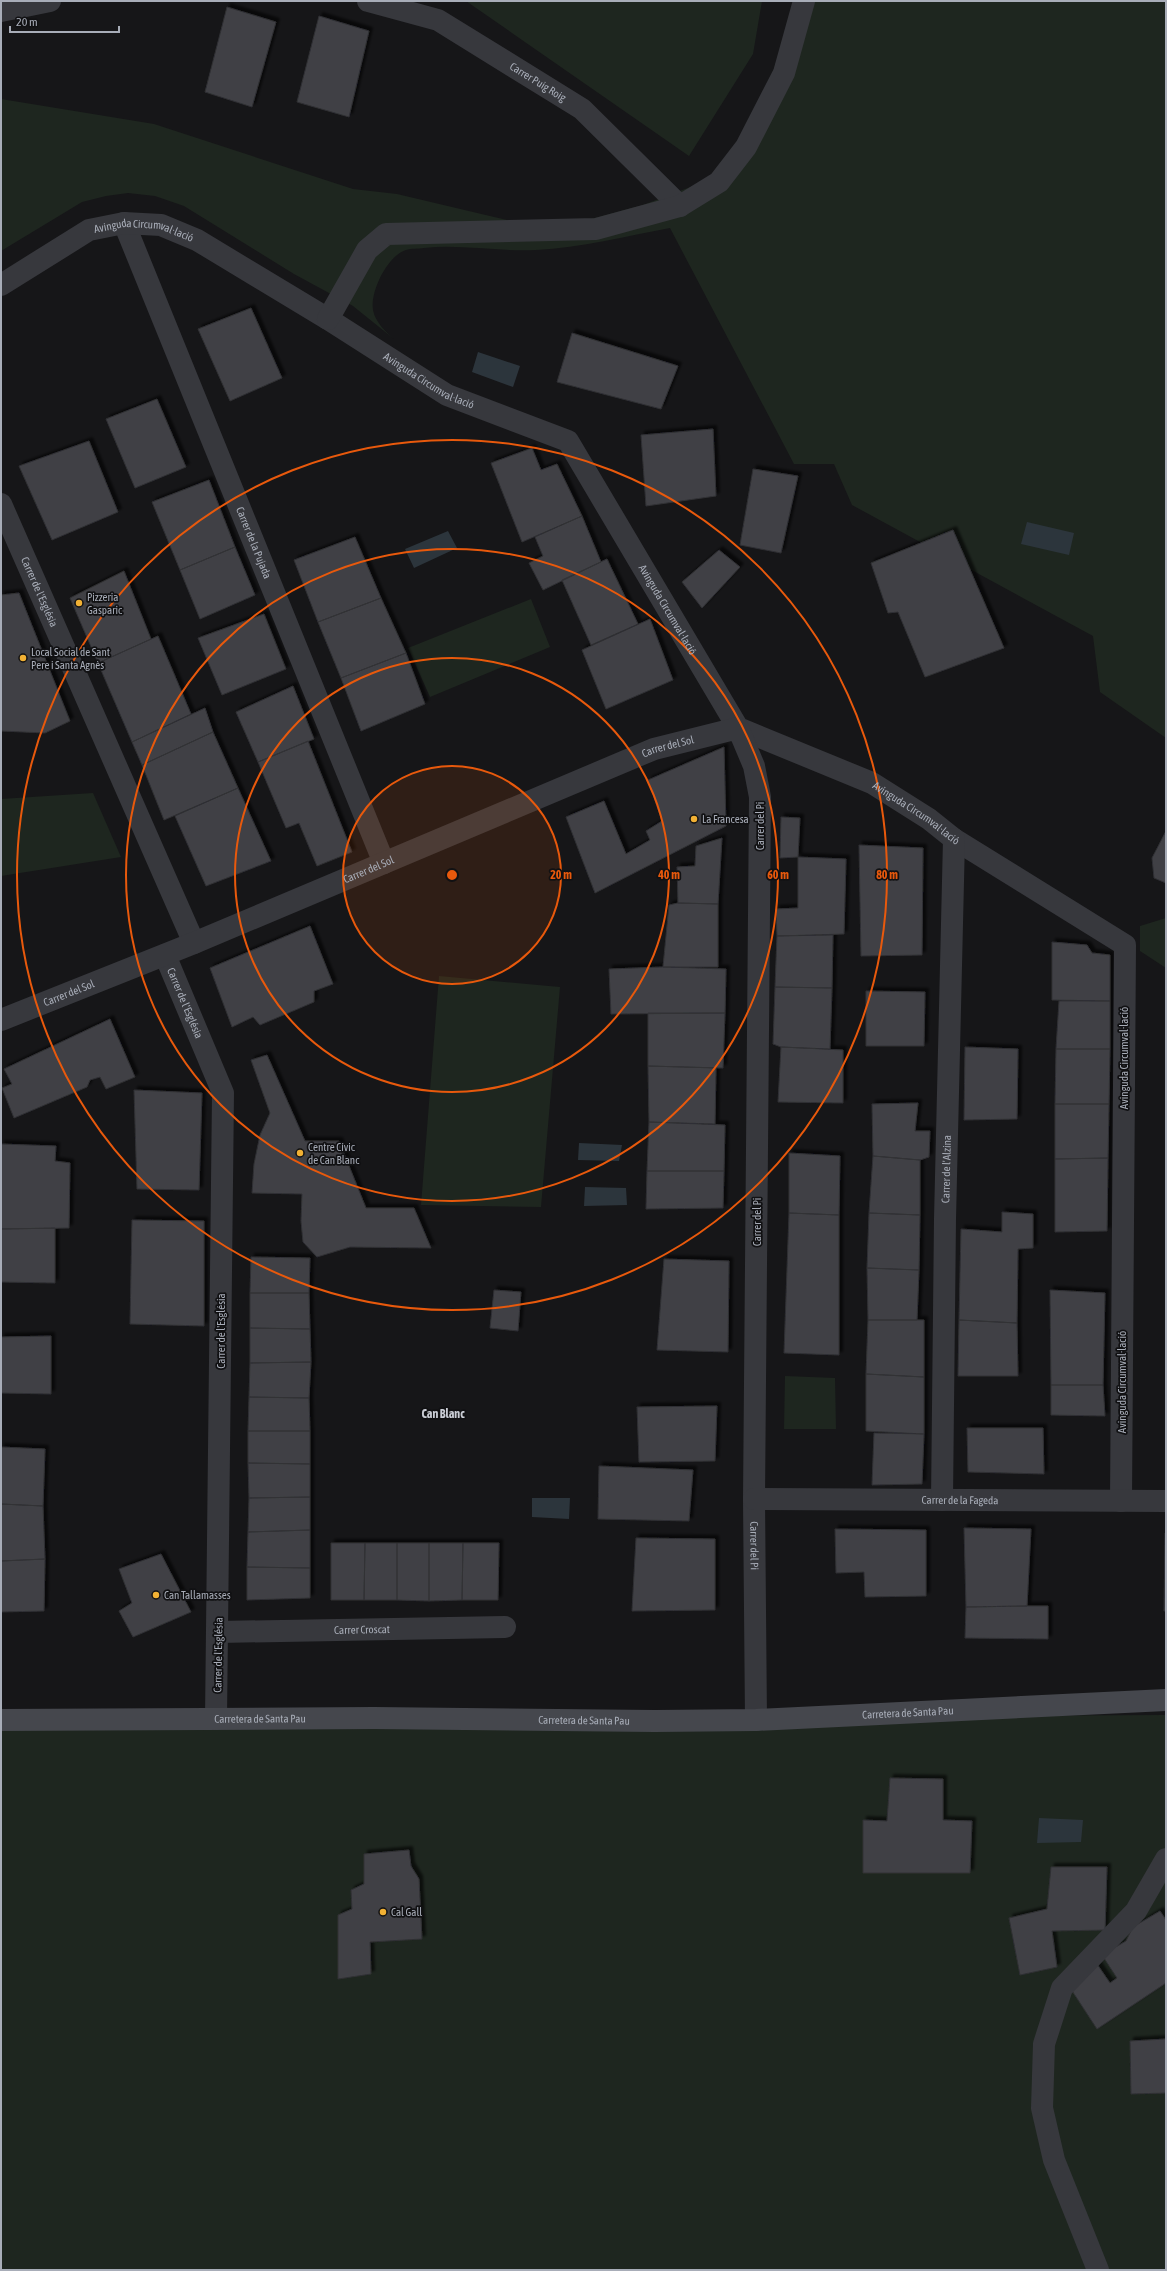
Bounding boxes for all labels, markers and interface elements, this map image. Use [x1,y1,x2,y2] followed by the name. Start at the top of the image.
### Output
[10,8,119,34] scale bar
[16,15,38,29] text: 20 m
[508,60,568,104] street label: Carrer Puig Roig
[93,217,195,244] street label: Avinguda Circumval·lació
[381,350,476,411] street label: Avinguda Circumval·lació
[234,505,274,580] street label: Carrer de la Pujada
[19,555,60,629] street label: Carrer de l'Església
[637,562,699,657] street label: Avinguda Circumval·lació
[87,591,123,616] place label: Pizzeria Gasparic
[74,598,84,608] marker: Pizzeria Gasparic
[31,646,110,671] place label: Local Social de Sant Pere i Santa Agnès
[18,653,28,663] marker: Local Social de Sant Pere i Santa Agnès
[640,733,695,760] street label: Carrer del Sol
[871,779,962,847] street label: Avinguda Circumval·lació
[754,802,766,850] street label: Carrer del Pi
[702,813,749,825] place label: La Francesa
[689,814,699,824] marker: La Francesa
[341,853,395,885] street label: Carrer del Sol
[445,868,459,882] centre of rings
[550,868,572,882] text: 20 m
[657,868,680,882] text: 40 m
[767,868,789,882] text: 60 m
[876,868,898,882] text: 80 m
[165,966,205,1040] street label: Carrer de l'Església
[42,977,96,1008] street label: Carrer del Sol
[1118,1007,1130,1109] street label: Avinguda Circumval·lació
[939,1135,953,1203] street label: Carrer de l'Alzina
[308,1141,360,1166] place label: Centre Cívic de Can Blanc
[295,1148,305,1158] marker: Centre Cívic de Can Blanc
[751,1198,763,1246] street label: Carrer del Pi
[215,1293,227,1369] street label: Carrer de l'Església
[1116,1331,1128,1433] street label: Avinguda Circumval·lació
[421,1407,465,1421] district label: Can Blanc
[922,1494,998,1506] street label: Carrer de la Fageda
[748,1521,761,1570] street label: Carrer del Pi
[164,1589,231,1601] place label: Can Tallamasses
[151,1590,161,1600] marker: Can Tallamasses
[211,1617,225,1693] street label: Carrer de l'Església
[334,1623,390,1636] street label: Carrer Croscat
[862,1704,954,1721] street label: Carretera de Santa Pau
[214,1712,306,1725] street label: Carretera de Santa Pau
[538,1714,630,1727] street label: Carretera de Santa Pau
[391,1906,422,1918] place label: Cal Gall
[378,1907,388,1917] marker: Cal Gall

